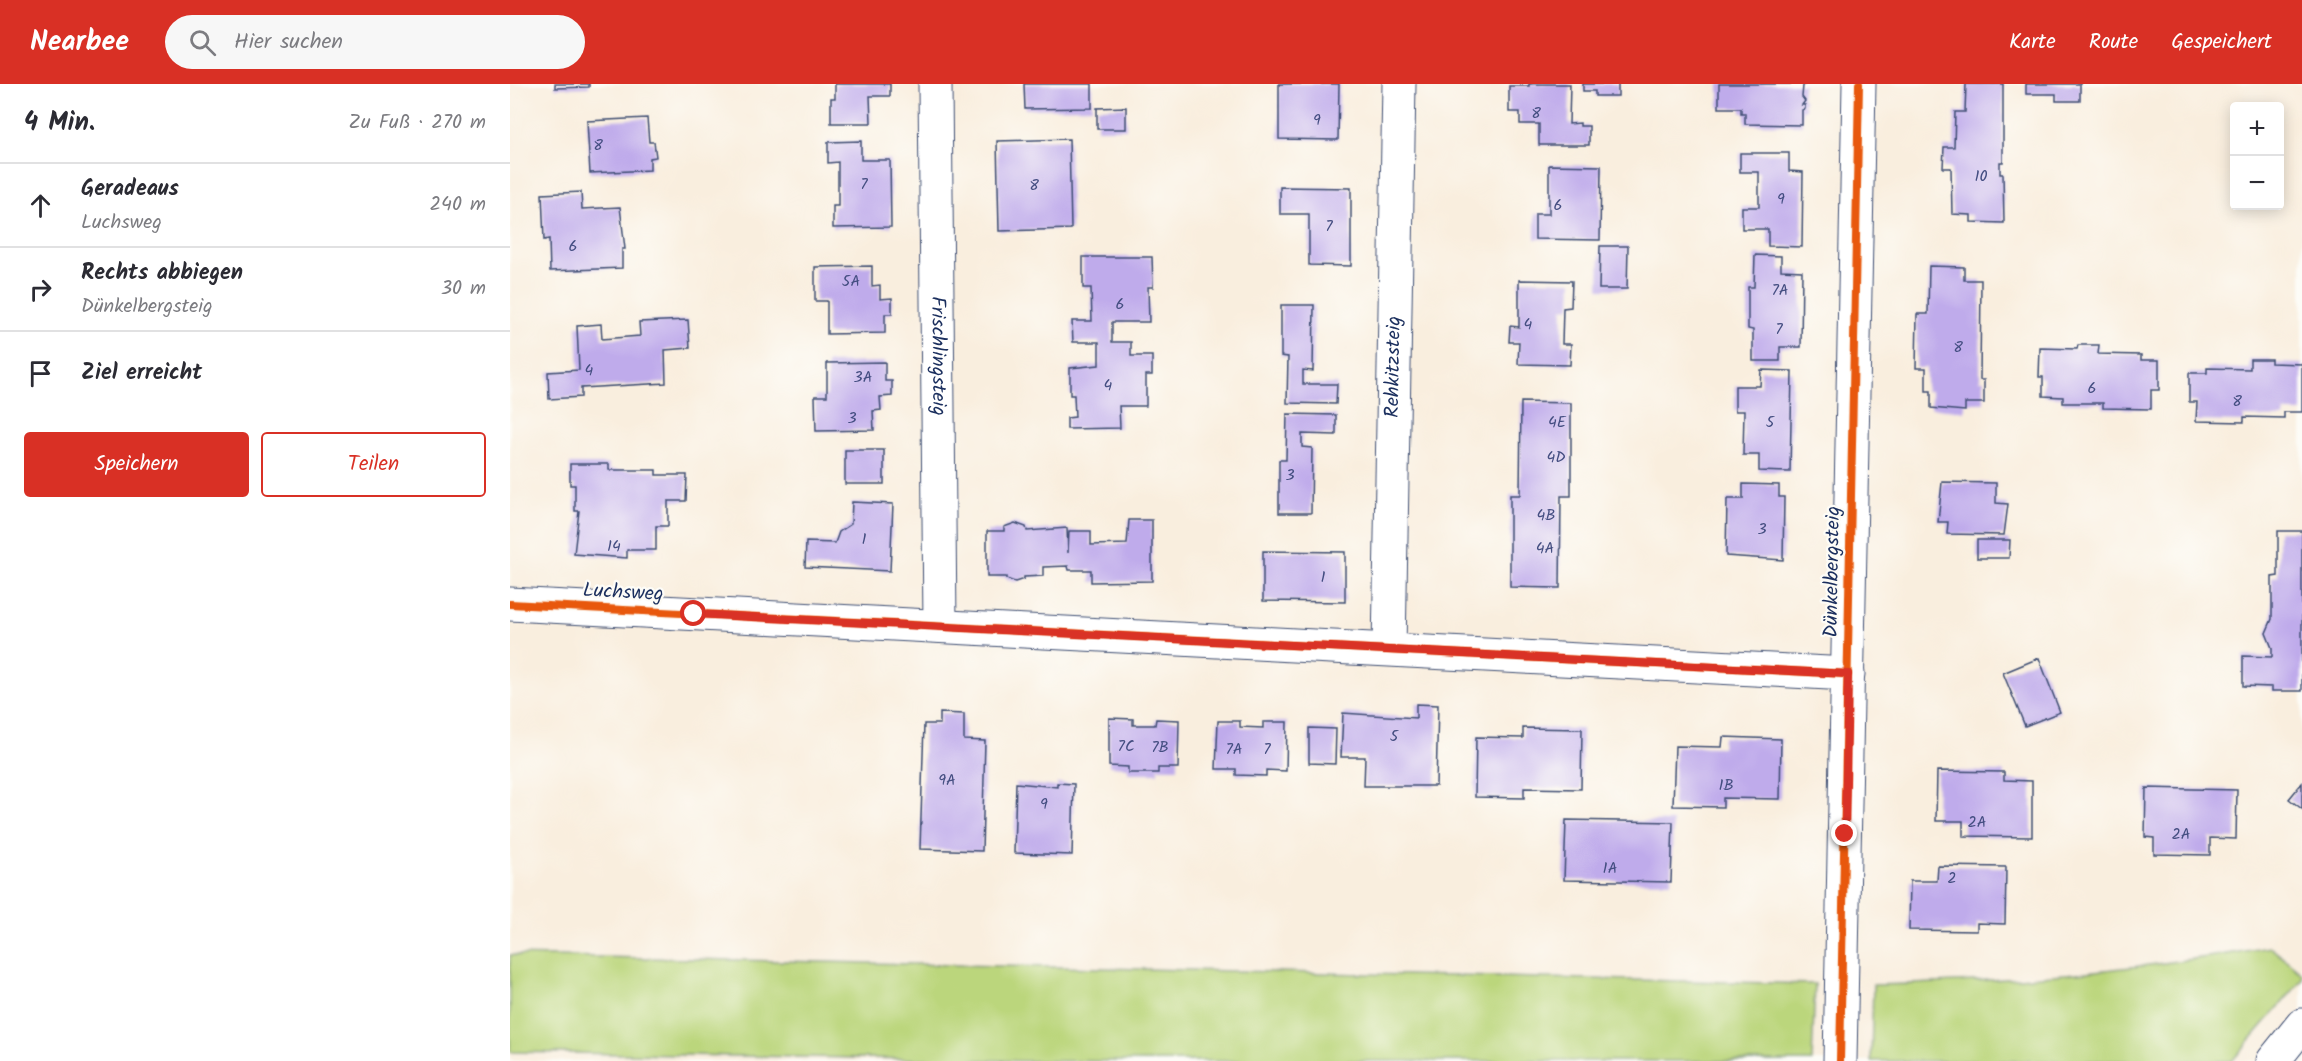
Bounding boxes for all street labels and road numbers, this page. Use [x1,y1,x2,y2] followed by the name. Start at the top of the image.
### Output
[921,296,954,416] street label: Frischlingsteig
[1377,316,1411,418] street label: Rehkitzsteig
[1816,506,1850,638] street label: Dünkelbergsteig
[582,575,664,611] street label: Luchsweg

